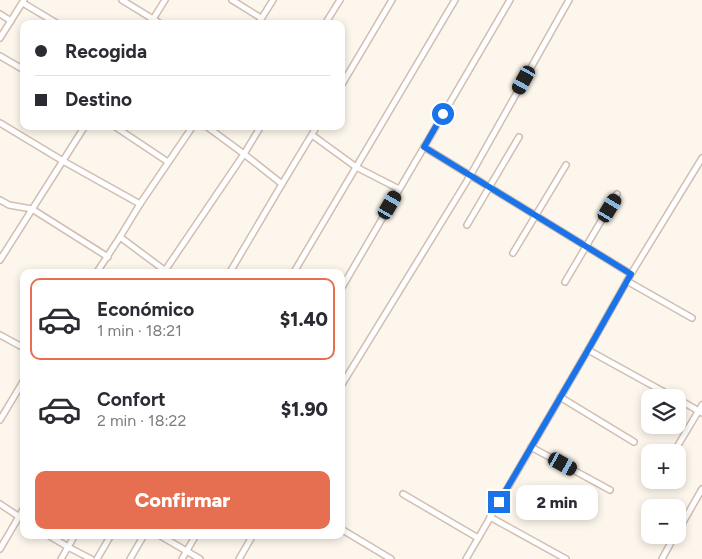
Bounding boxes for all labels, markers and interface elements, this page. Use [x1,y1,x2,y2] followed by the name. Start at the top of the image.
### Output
[65,40,147,63] text: Recogida
[510,63,537,97] car
[65,88,132,111] text: Destino
[432,103,454,125] route start
[376,188,403,222] car
[595,191,624,225] car
[37,297,82,342] icon: car
[97,298,194,321] text: Económico
[280,308,328,331] text: $1.40
[97,321,182,340] text: 1 min · 18:21
[37,387,82,432] icon: car
[97,388,166,411] text: Confort
[641,389,686,544] map controls
[641,389,686,434] button: layers
[281,398,328,421] text: $1.90
[97,411,187,430] text: 2 min · 18:22
[641,444,686,489] button: +
[546,450,579,478] car
[35,471,330,529] button: Confirmar
[516,484,599,520] callout: 2 min
[488,491,510,513] route end
[537,493,577,512] text: 2 min
[641,499,686,544] button: −

